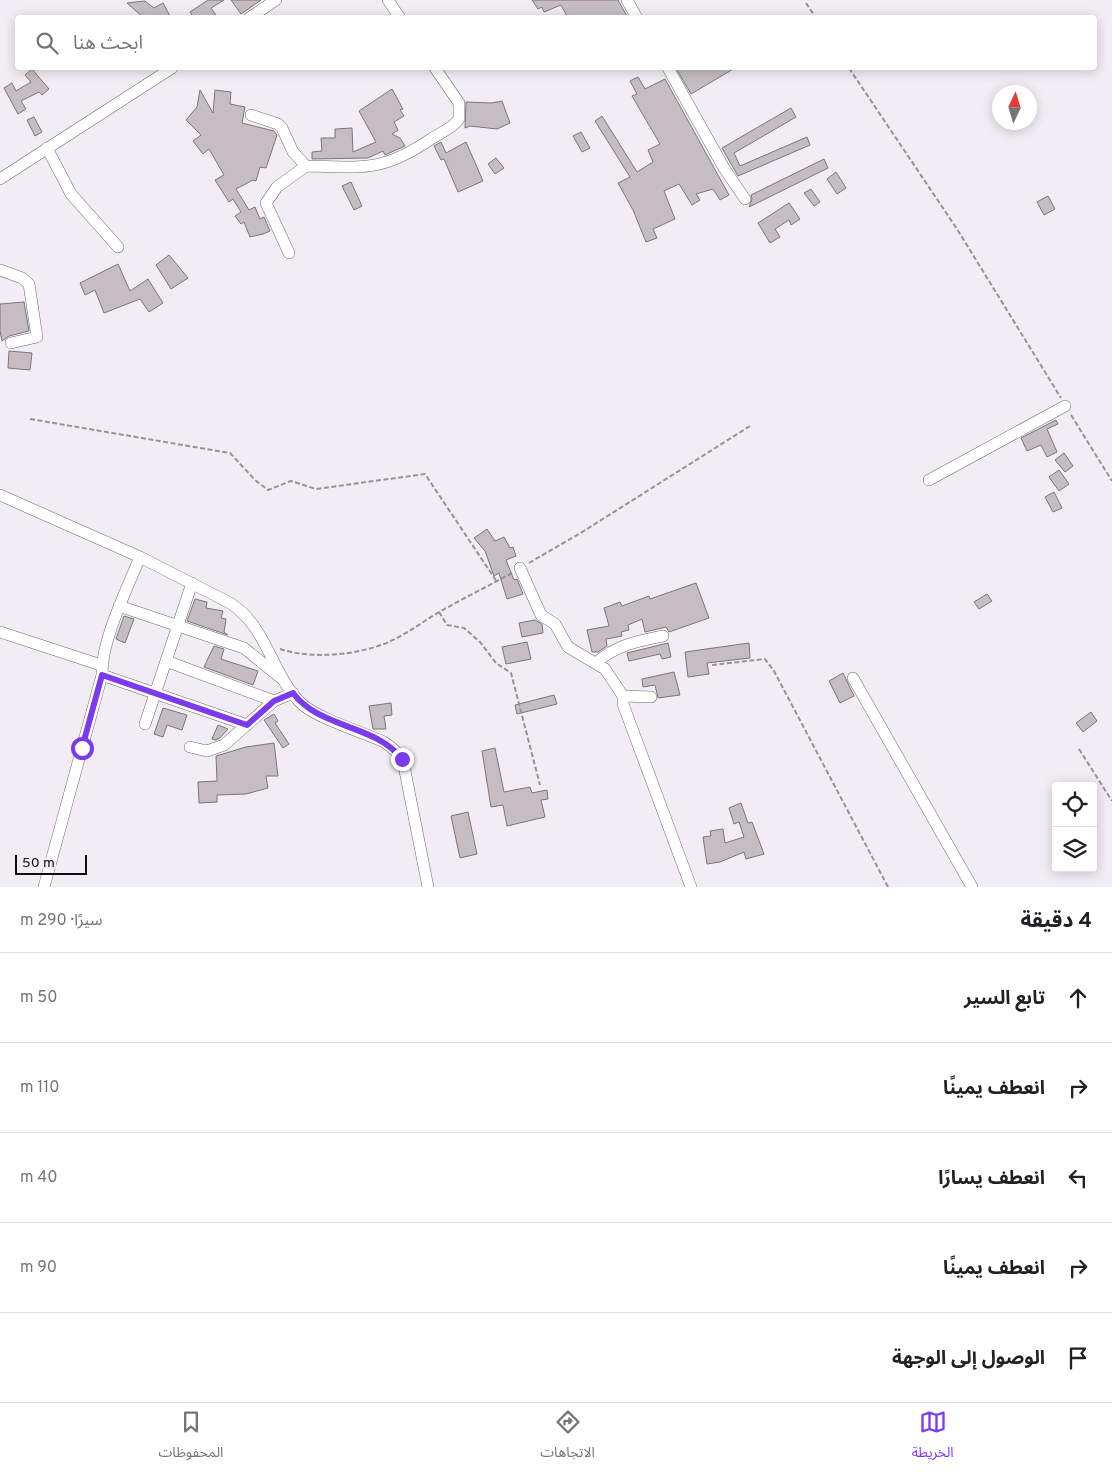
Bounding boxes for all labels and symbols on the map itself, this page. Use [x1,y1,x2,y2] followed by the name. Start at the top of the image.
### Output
[992,85,1037,130] north arrow
[71,737,94,760] route start
[391,748,414,771] route end
[15,852,88,875] scale bar

